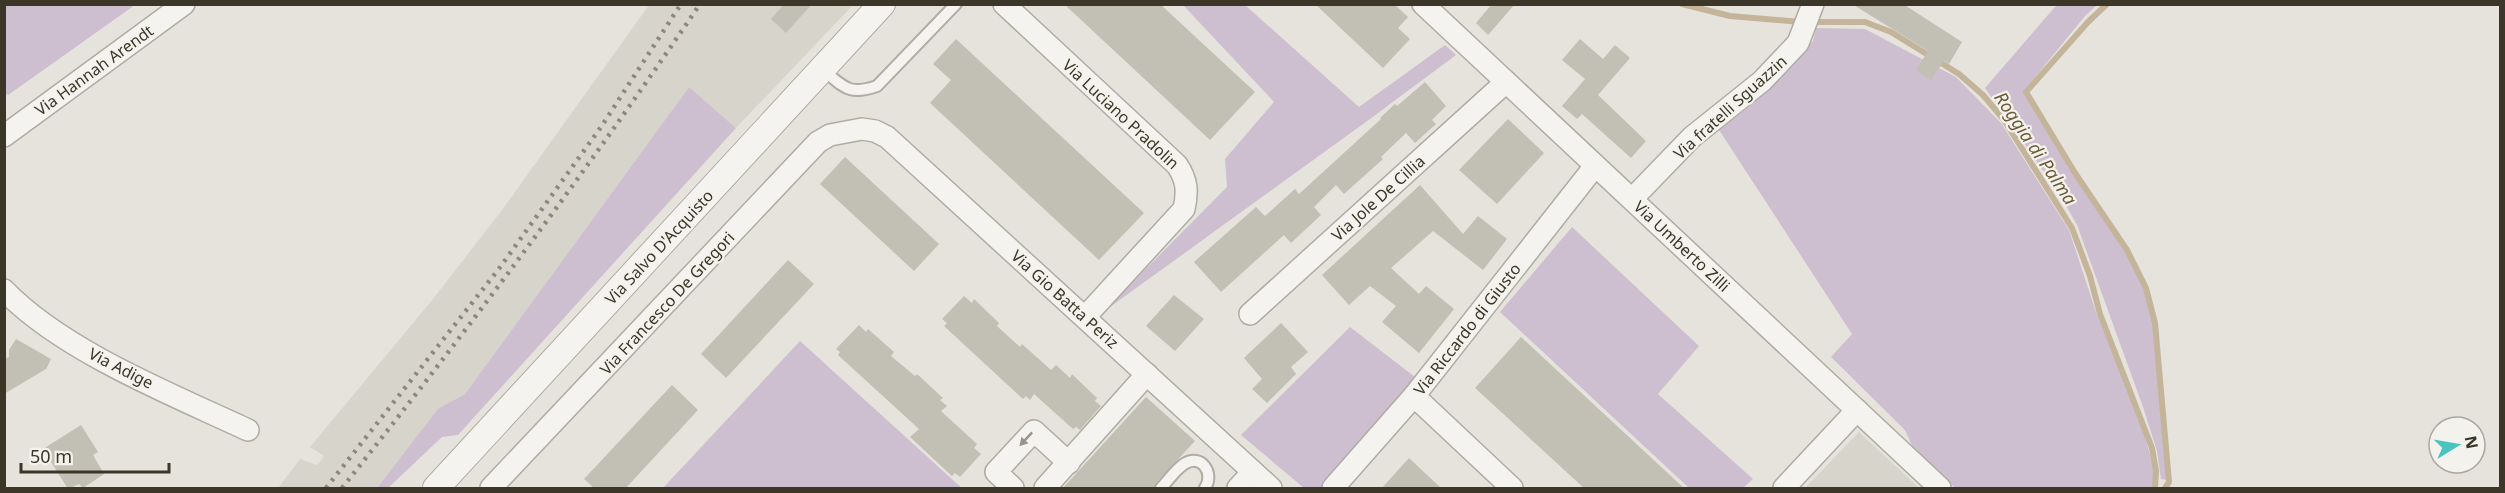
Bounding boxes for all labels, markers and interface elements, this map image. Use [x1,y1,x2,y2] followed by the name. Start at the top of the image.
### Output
[30,19,158,120] street label: Via Hannah Arendt
[1669,50,1791,164] street label: Via fratelli Sguazzin
[1058,54,1184,174] street label: Via Luciano Pradolin
[1989,87,2083,209] water label: Roggia di Palma
[1327,150,1429,246] street label: Via Jole De Cillia
[600,185,718,309] street label: Via Salvo D'Acquisto
[1629,196,1735,296] street label: Via Umberto Zilli
[595,227,739,379] street label: Via Francesco De Gregori
[1007,245,1123,353] street label: Via Gio Batta Periz
[1408,258,1526,400] street label: Via Riccardo di Giusto
[85,342,157,394] street label: Via Adige
[2427,415,2487,475] north arrow
[1020,432,1034,446] one-way arrow
[2460,434,2484,451] text: N
[21,436,170,474] scale bar
[30,444,72,468] text: 50 m

